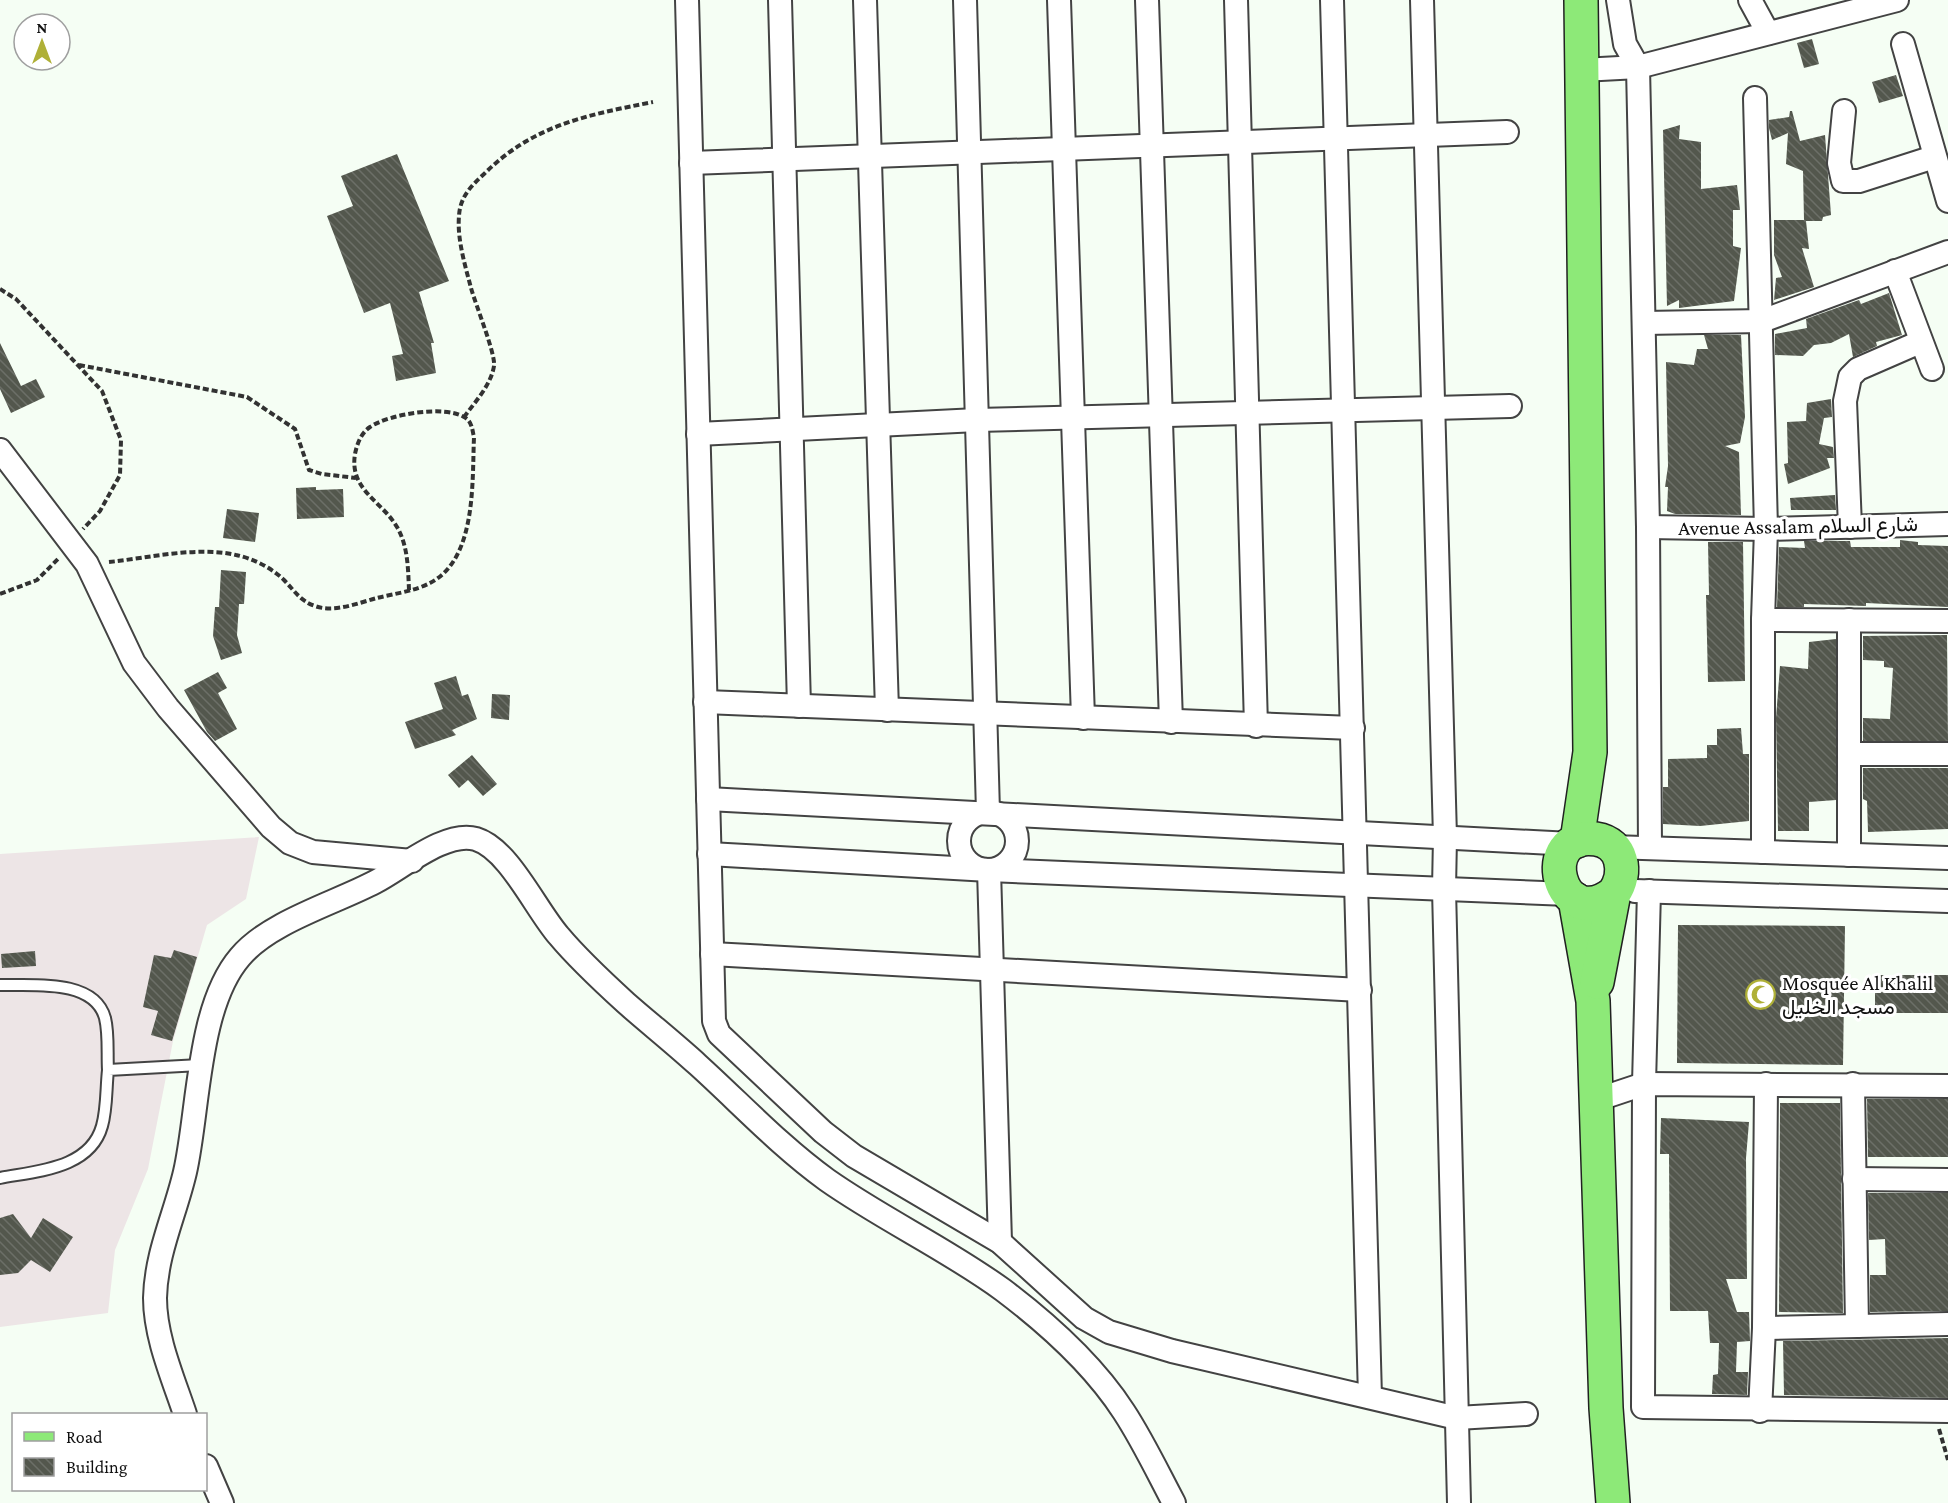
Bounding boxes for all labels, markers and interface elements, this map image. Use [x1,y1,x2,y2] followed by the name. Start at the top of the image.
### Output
[12,12,72,72] north arrow
[37,19,48,36] text: N
[1678,512,1918,542] street label: Avenue Assalam شارع السلام
[1782,971,1933,1019] place label: Mosquée Al Khalil مسجد الخليل
[1745,979,1777,1011] mosque icon: Mosquée Al Khalil مسجد الخليل
[12,1413,207,1491] legend
[66,1427,103,1447] text: Road
[66,1457,128,1477] text: Building

